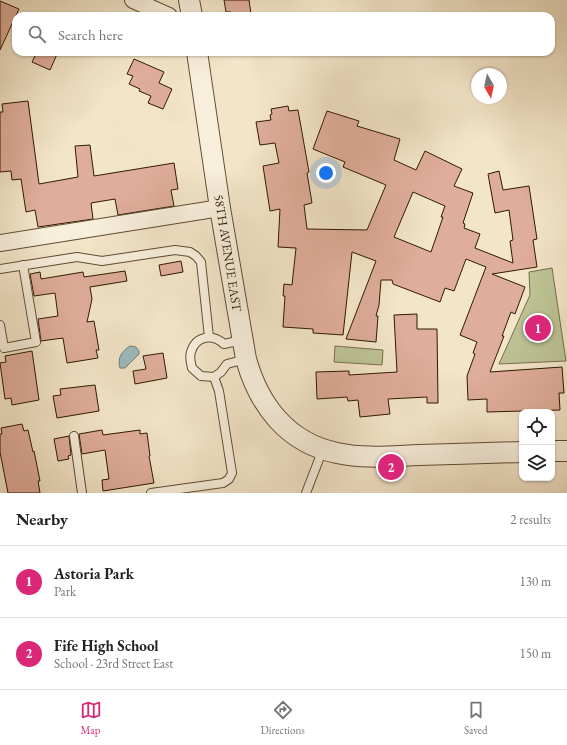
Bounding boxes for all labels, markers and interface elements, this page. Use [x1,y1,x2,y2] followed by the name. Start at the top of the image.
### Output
[12,12,555,56] search box
[26,23,48,45] icon: search
[58,25,123,44] text: Search here
[471,68,507,104] north arrow
[316,163,336,183] your location
[210,193,246,313] street label: 58TH AVENUE EAST
[525,313,551,343] pin: 1
[519,409,555,481] map controls
[519,409,555,445] button: locate
[519,445,555,481] button: layers
[378,452,404,482] pin: 2
[16,508,68,530] text: Nearby
[510,511,551,528] text: 2 results
[54,564,134,583] text: Astoria Park
[26,573,32,590] text: 1
[520,573,551,590] text: 130 m
[54,583,76,600] text: Park
[54,636,159,655] text: Fife High School
[26,645,32,662] text: 2
[520,645,551,662] text: 150 m
[54,655,173,672] text: School · 23rd Street East
[80,699,102,737] tab: Map
[261,699,305,737] tab: Directions
[464,699,487,737] tab: Saved

